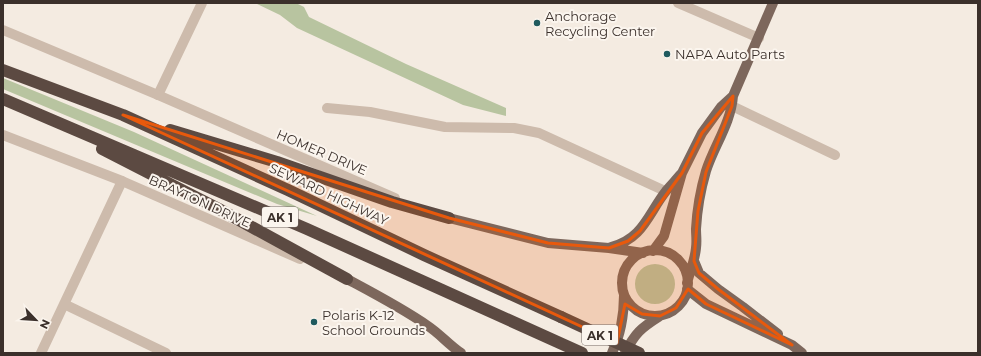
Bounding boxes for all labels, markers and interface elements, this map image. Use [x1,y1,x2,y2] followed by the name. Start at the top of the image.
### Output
[545,8,655,39] place label: Anchorage Recycling Center
[532,18,542,28] marker: Anchorage Recycling Center
[675,46,785,62] place label: NAPA Auto Parts
[662,49,672,59] marker: NAPA Auto Parts
[274,126,370,178] street label: HOMER DRIVE
[267,159,392,229] street label: SEWARD HIGHWAY
[147,171,253,231] street label: BRAYTON DRIVE
[262,207,298,227] road number: AK 1
[16,300,56,340] north arrow
[322,307,425,338] place label: Polaris K-12 School Grounds
[37,317,53,331] text: N
[309,317,319,327] marker: Polaris K-12 School Grounds
[582,325,618,345] road number: AK 1

